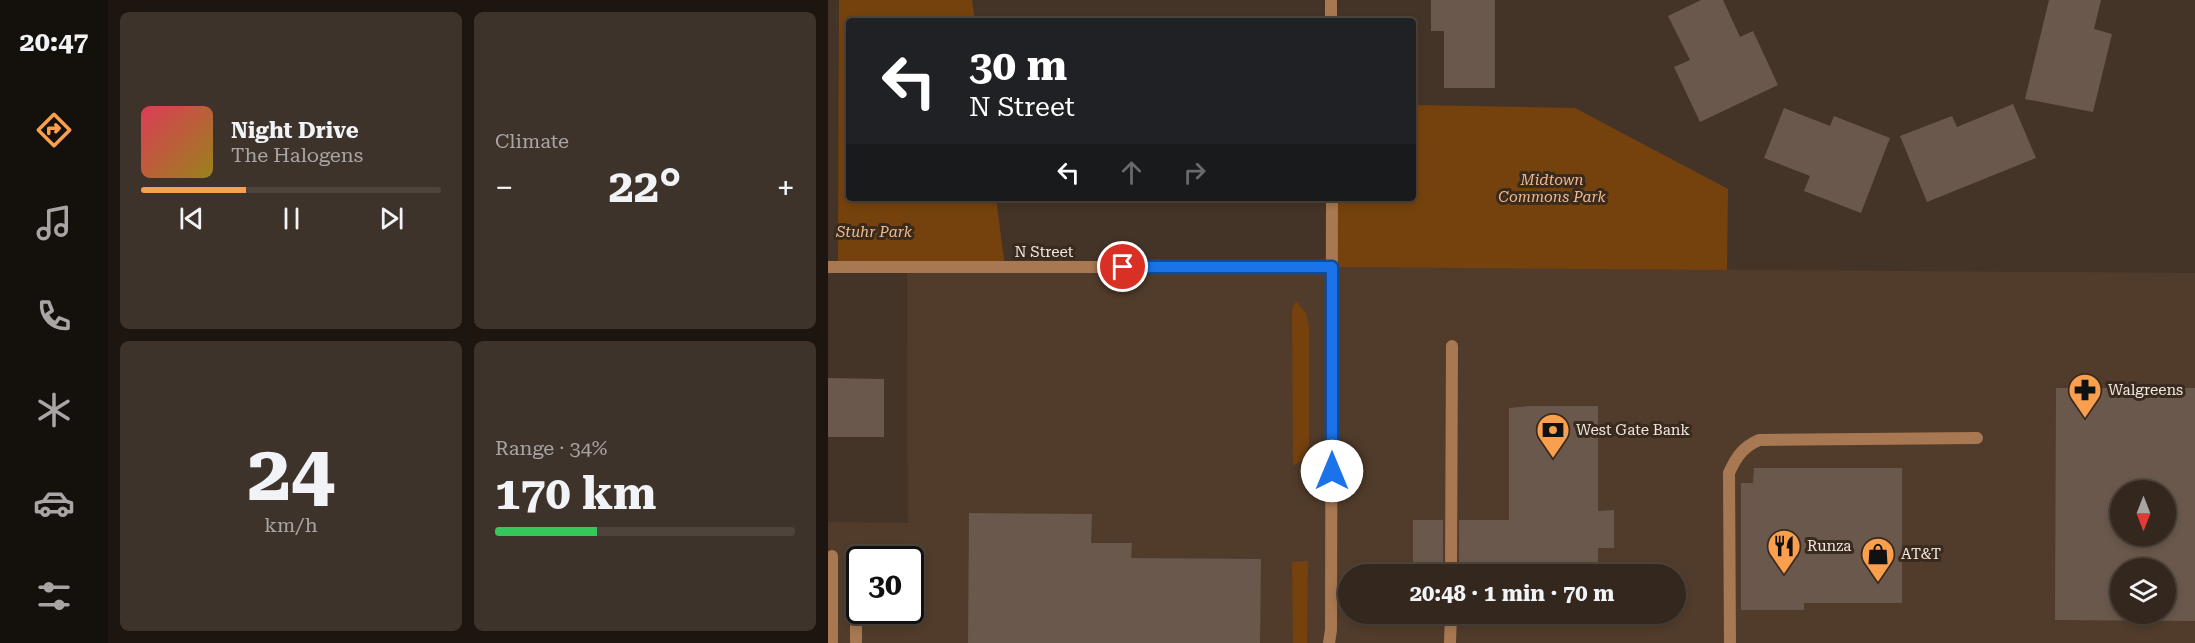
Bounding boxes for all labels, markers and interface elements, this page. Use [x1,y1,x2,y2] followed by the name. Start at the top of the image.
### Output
[20,26,88,58] text: 20:47
[969,41,1067,90] text: 30 m
[870,42,948,120] icon: left
[969,91,1075,123] text: N Street
[33,109,75,151] icon: directions
[231,118,359,143] text: Night Drive
[495,129,569,153] text: Climate
[231,143,363,167] text: The Halogens
[1052,156,1085,189] icon: left
[1115,156,1148,189] icon: ahead
[1178,156,1211,189] icon: right
[609,160,681,213] text: 22°
[495,168,513,207] text: −
[777,168,795,207] text: +
[1498,171,1607,206] park label: Midtown Commons Park
[33,202,75,244] icon: music
[175,202,208,235] icon: previous
[275,202,308,235] icon: pause
[375,202,408,235] icon: next
[835,223,913,241] park label: Stuhr Park
[1097,241,1148,292] pin
[1015,243,1074,261] street label: N Street
[1106,250,1139,283] icon: arrive
[33,295,75,337] icon: phone
[2067,372,2103,419] pharmacy icon: Walgreens
[2108,381,2183,399] place label: Walgreens
[33,389,75,431] icon: climate
[1535,412,1571,459] bank icon: West Gate Bank
[1576,421,1690,439] place label: West Gate Bank
[247,428,335,519] text: 24
[495,436,607,460] text: Range · 34%
[1300,439,1364,503] position arrow
[495,467,656,520] text: 170 km
[2110,480,2176,546] north arrow
[2110,480,2176,624] map controls
[33,482,75,524] icon: car
[264,513,318,537] text: km/h
[1766,528,1802,575] restaurant icon: Runza
[1860,536,1896,583] shop icon: AT&T
[1807,537,1851,555] place label: Runza
[1901,545,1941,563] place label: AT&T
[846,546,924,624] speed limit sign: 30
[2110,558,2176,624] button: layers
[33,575,75,617] icon: filters
[1410,581,1614,606] text: 20:48 · 1 min · 70 m

